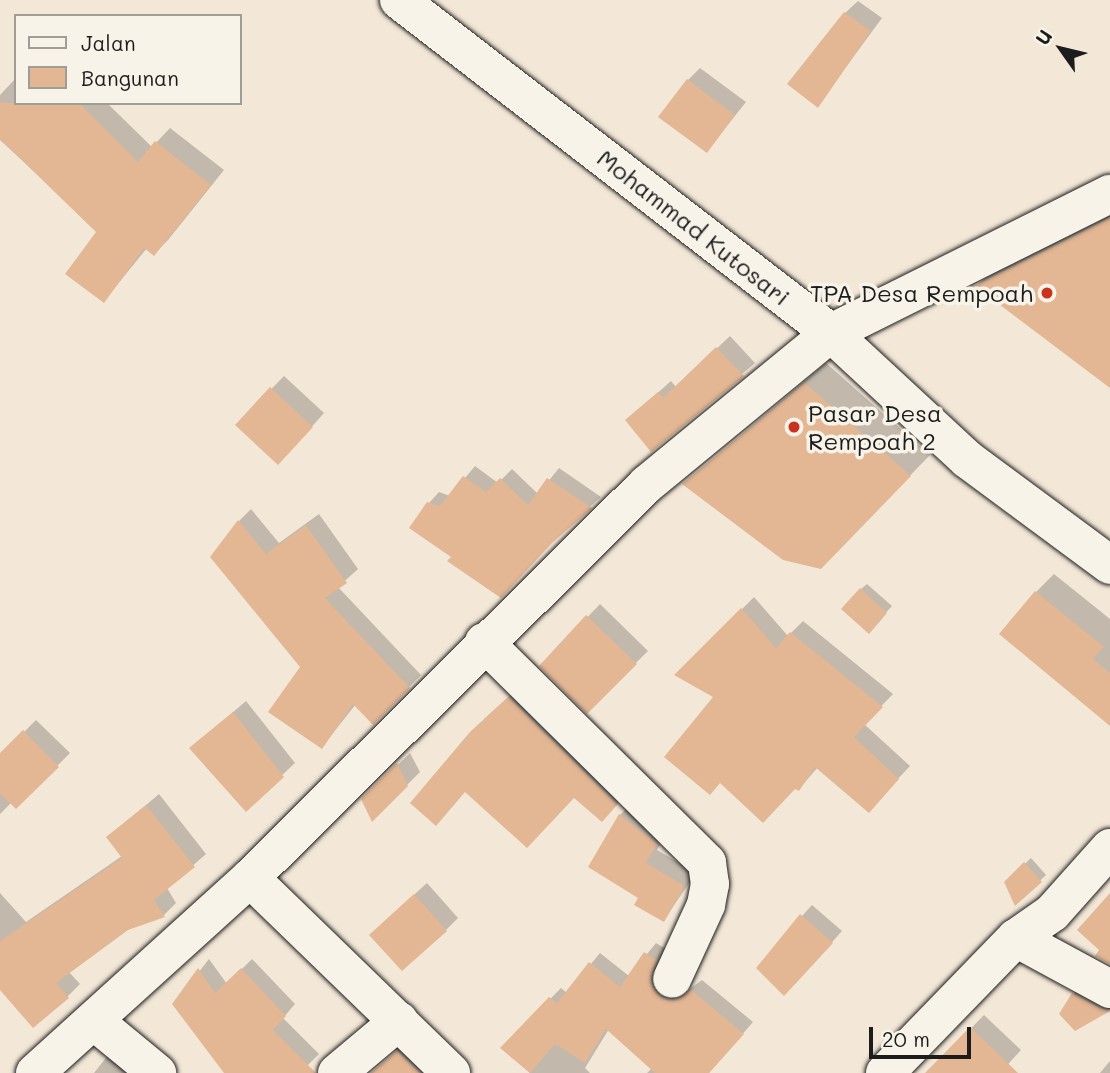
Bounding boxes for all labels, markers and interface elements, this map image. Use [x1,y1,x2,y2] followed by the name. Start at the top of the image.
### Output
[14,14,242,105] legend
[1026,14,1096,84] north arrow
[1029,24,1057,50] text: U
[81,29,136,56] text: Jalan
[81,64,179,91] text: Bangunan
[592,143,796,311] street label: Mohammad Kutosari
[810,279,1033,307] place label: TPA Desa Rempoah
[1039,285,1055,301] marker: TPA Desa Rempoah
[808,399,942,455] place label: Pasar Desa Rempoah 2
[786,419,802,435] marker: Pasar Desa Rempoah 2
[872,1014,974,1058] scale bar
[882,1025,930,1052] text: 20 m

